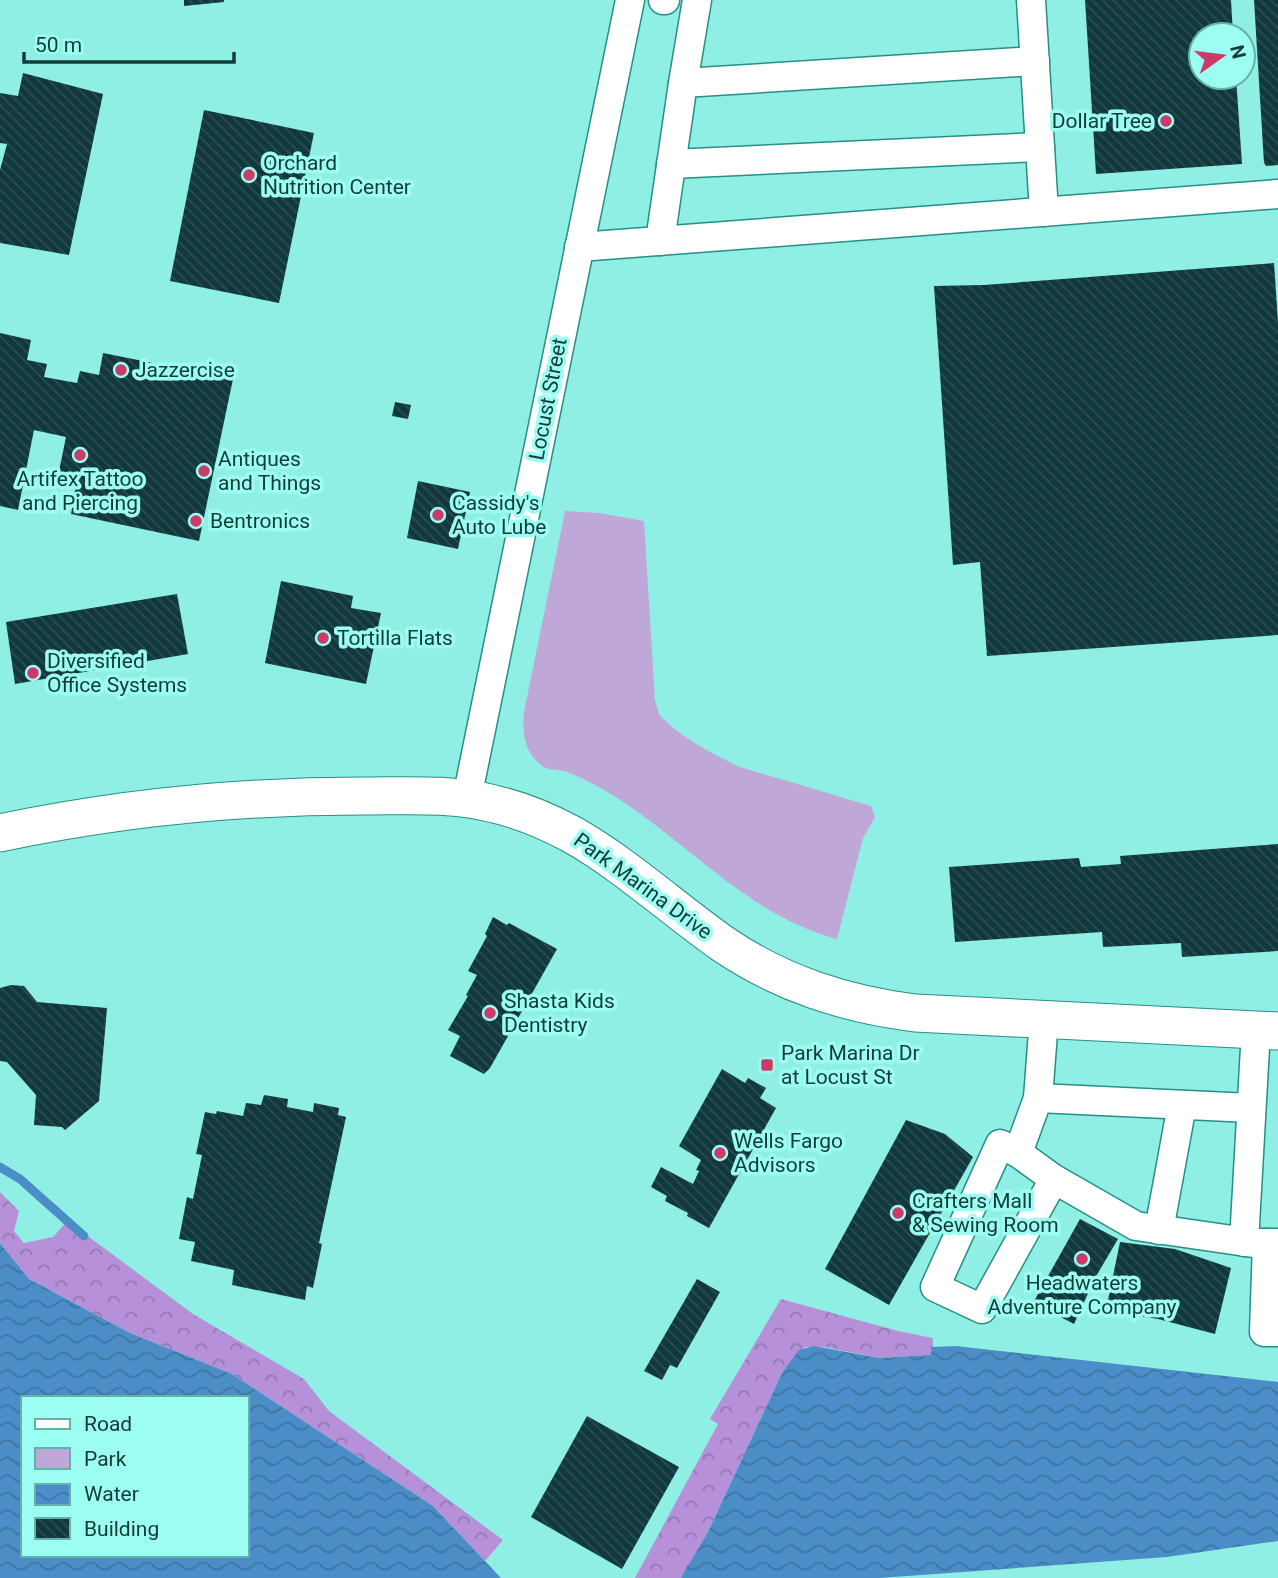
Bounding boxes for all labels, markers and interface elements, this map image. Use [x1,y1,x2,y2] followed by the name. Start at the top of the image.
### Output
[24,21,234,65] scale bar
[1187,21,1257,91] north arrow
[35,33,82,57] text: 50 m
[1225,43,1251,61] text: N
[1052,109,1152,133] place label: Dollar Tree
[1158,113,1174,129] marker: Dollar Tree
[263,151,411,199] place label: Orchard Nutrition Center
[241,167,257,183] marker: Orchard Nutrition Center
[524,336,572,462] street label: Locust Street
[135,358,235,382] place label: Jazzercise
[113,362,129,378] marker: Jazzercise
[72,447,88,463] marker: Artifex Tattoo and Piercing
[218,447,321,495] place label: Antiques and Things
[196,463,212,479] marker: Antiques and Things
[17,467,144,515] place label: Artifex Tattoo and Piercing
[452,491,546,539] place label: Cassidy's Auto Lube
[430,507,446,523] marker: Cassidy's Auto Lube
[210,509,310,533] place label: Bentronics
[188,513,204,529] marker: Bentronics
[337,626,453,650] place label: Tortilla Flats
[315,630,331,646] marker: Tortilla Flats
[47,649,187,697] place label: Diversified Office Systems
[25,665,41,681] marker: Diversified Office Systems
[569,828,717,944] street label: Park Marina Drive
[504,989,615,1037] place label: Shasta Kids Dentistry
[482,1005,498,1021] marker: Shasta Kids Dentistry
[781,1041,920,1089] place label: Park Marina Dr at Locust St
[759,1057,775,1073] marker: Park Marina Dr at Locust St
[734,1129,843,1177] place label: Wells Fargo Advisors
[712,1145,728,1161] marker: Wells Fargo Advisors
[912,1189,1059,1237] place label: Crafters Mall & Sewing Room
[890,1205,906,1221] marker: Crafters Mall & Sewing Room
[1074,1251,1090,1267] marker: Headwaters Adventure Company
[988,1271,1176,1319] place label: Headwaters Adventure Company
[21,1396,248,1557] legend
[84,1412,132,1436] text: Road
[84,1447,127,1471] text: Park
[84,1482,139,1506] text: Water
[84,1517,159,1541] text: Building

